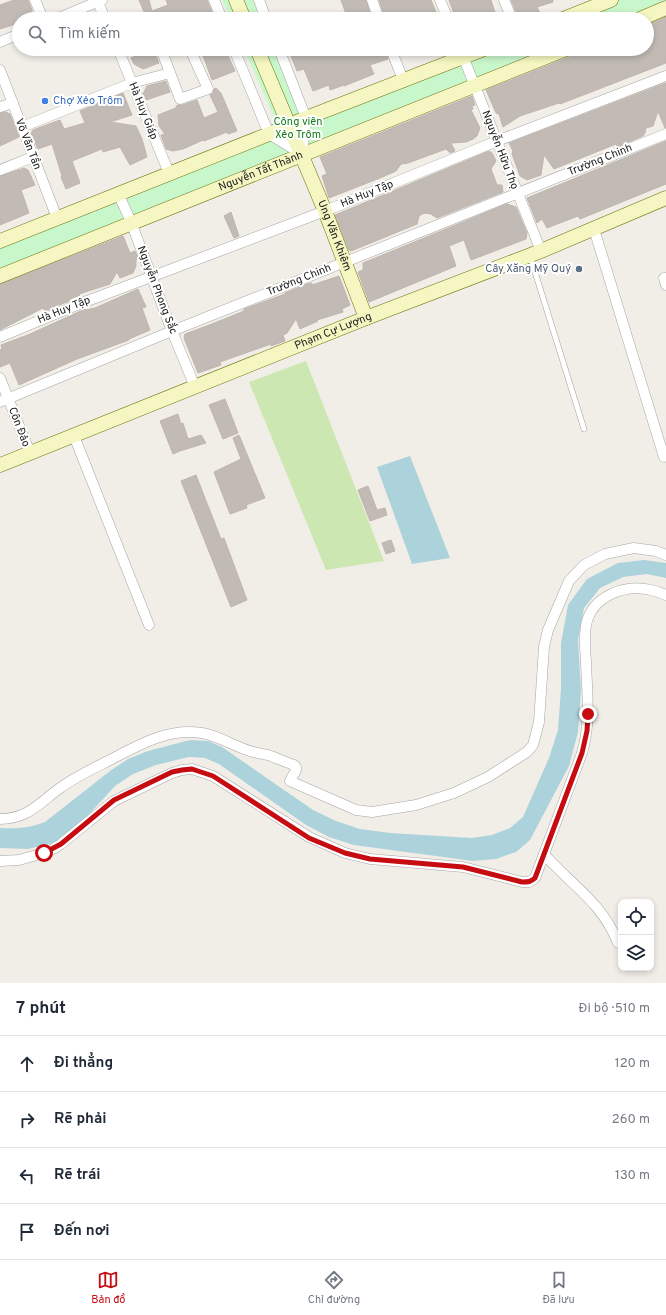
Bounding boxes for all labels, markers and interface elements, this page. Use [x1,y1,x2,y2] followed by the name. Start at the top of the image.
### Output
[12,12,654,56] search box
[26,23,48,45] icon: search
[58,25,120,44] text: Tìm kiếm
[125,80,161,142] street label: Hà Huy Giáp
[53,94,122,108] place label: Chợ Xẻo Trôm
[40,96,50,106] marker: Chợ Xẻo Trôm
[478,108,522,192] street label: Nguyễn Hữu Thọ
[274,115,322,142] park label: Công viên Xẻo Trôm
[12,116,44,172] street label: Võ Văn Tần
[566,141,634,179] street label: Trường Chinh
[217,148,305,195] street label: Nguyễn Tất Thành
[339,177,395,211] street label: Hà Huy Tập
[314,198,354,273] street label: Ung Văn Khiêm
[134,243,181,336] street label: Nguyễn Phong Sắc
[265,261,333,299] street label: Trường Chinh
[485,262,571,276] place label: Cây Xăng Mỹ Quý
[574,264,584,274] marker: Cây Xăng Mỹ Quý
[36,293,92,327] street label: Hà Huy Tập
[292,309,374,353] street label: Phạm Cự Lượng
[5,405,33,449] street label: Côn Đảo
[579,705,597,723] route end
[35,844,53,862] route start
[618,899,654,971] map controls
[618,899,654,935] button: locate
[618,935,654,971] button: layers
[16,998,66,1020] text: 7 phút
[579,1001,650,1017] text: Đi bộ · 510 m
[16,1053,38,1075] icon: ahead
[54,1054,113,1073] text: Đi thẳng
[615,1056,650,1072] text: 120 m
[16,1109,38,1131] icon: right
[54,1110,107,1129] text: Rẽ phải
[612,1112,650,1128] text: 260 m
[16,1165,38,1187] icon: left
[54,1166,101,1185] text: Rẽ trái
[615,1168,650,1184] text: 130 m
[16,1221,38,1243] icon: arrive
[54,1222,110,1241] text: Đến nơi
[91,1269,125,1307] tab: Bản đồ
[308,1269,360,1307] tab: Chỉ đường
[542,1269,575,1307] tab: Đã lưu

